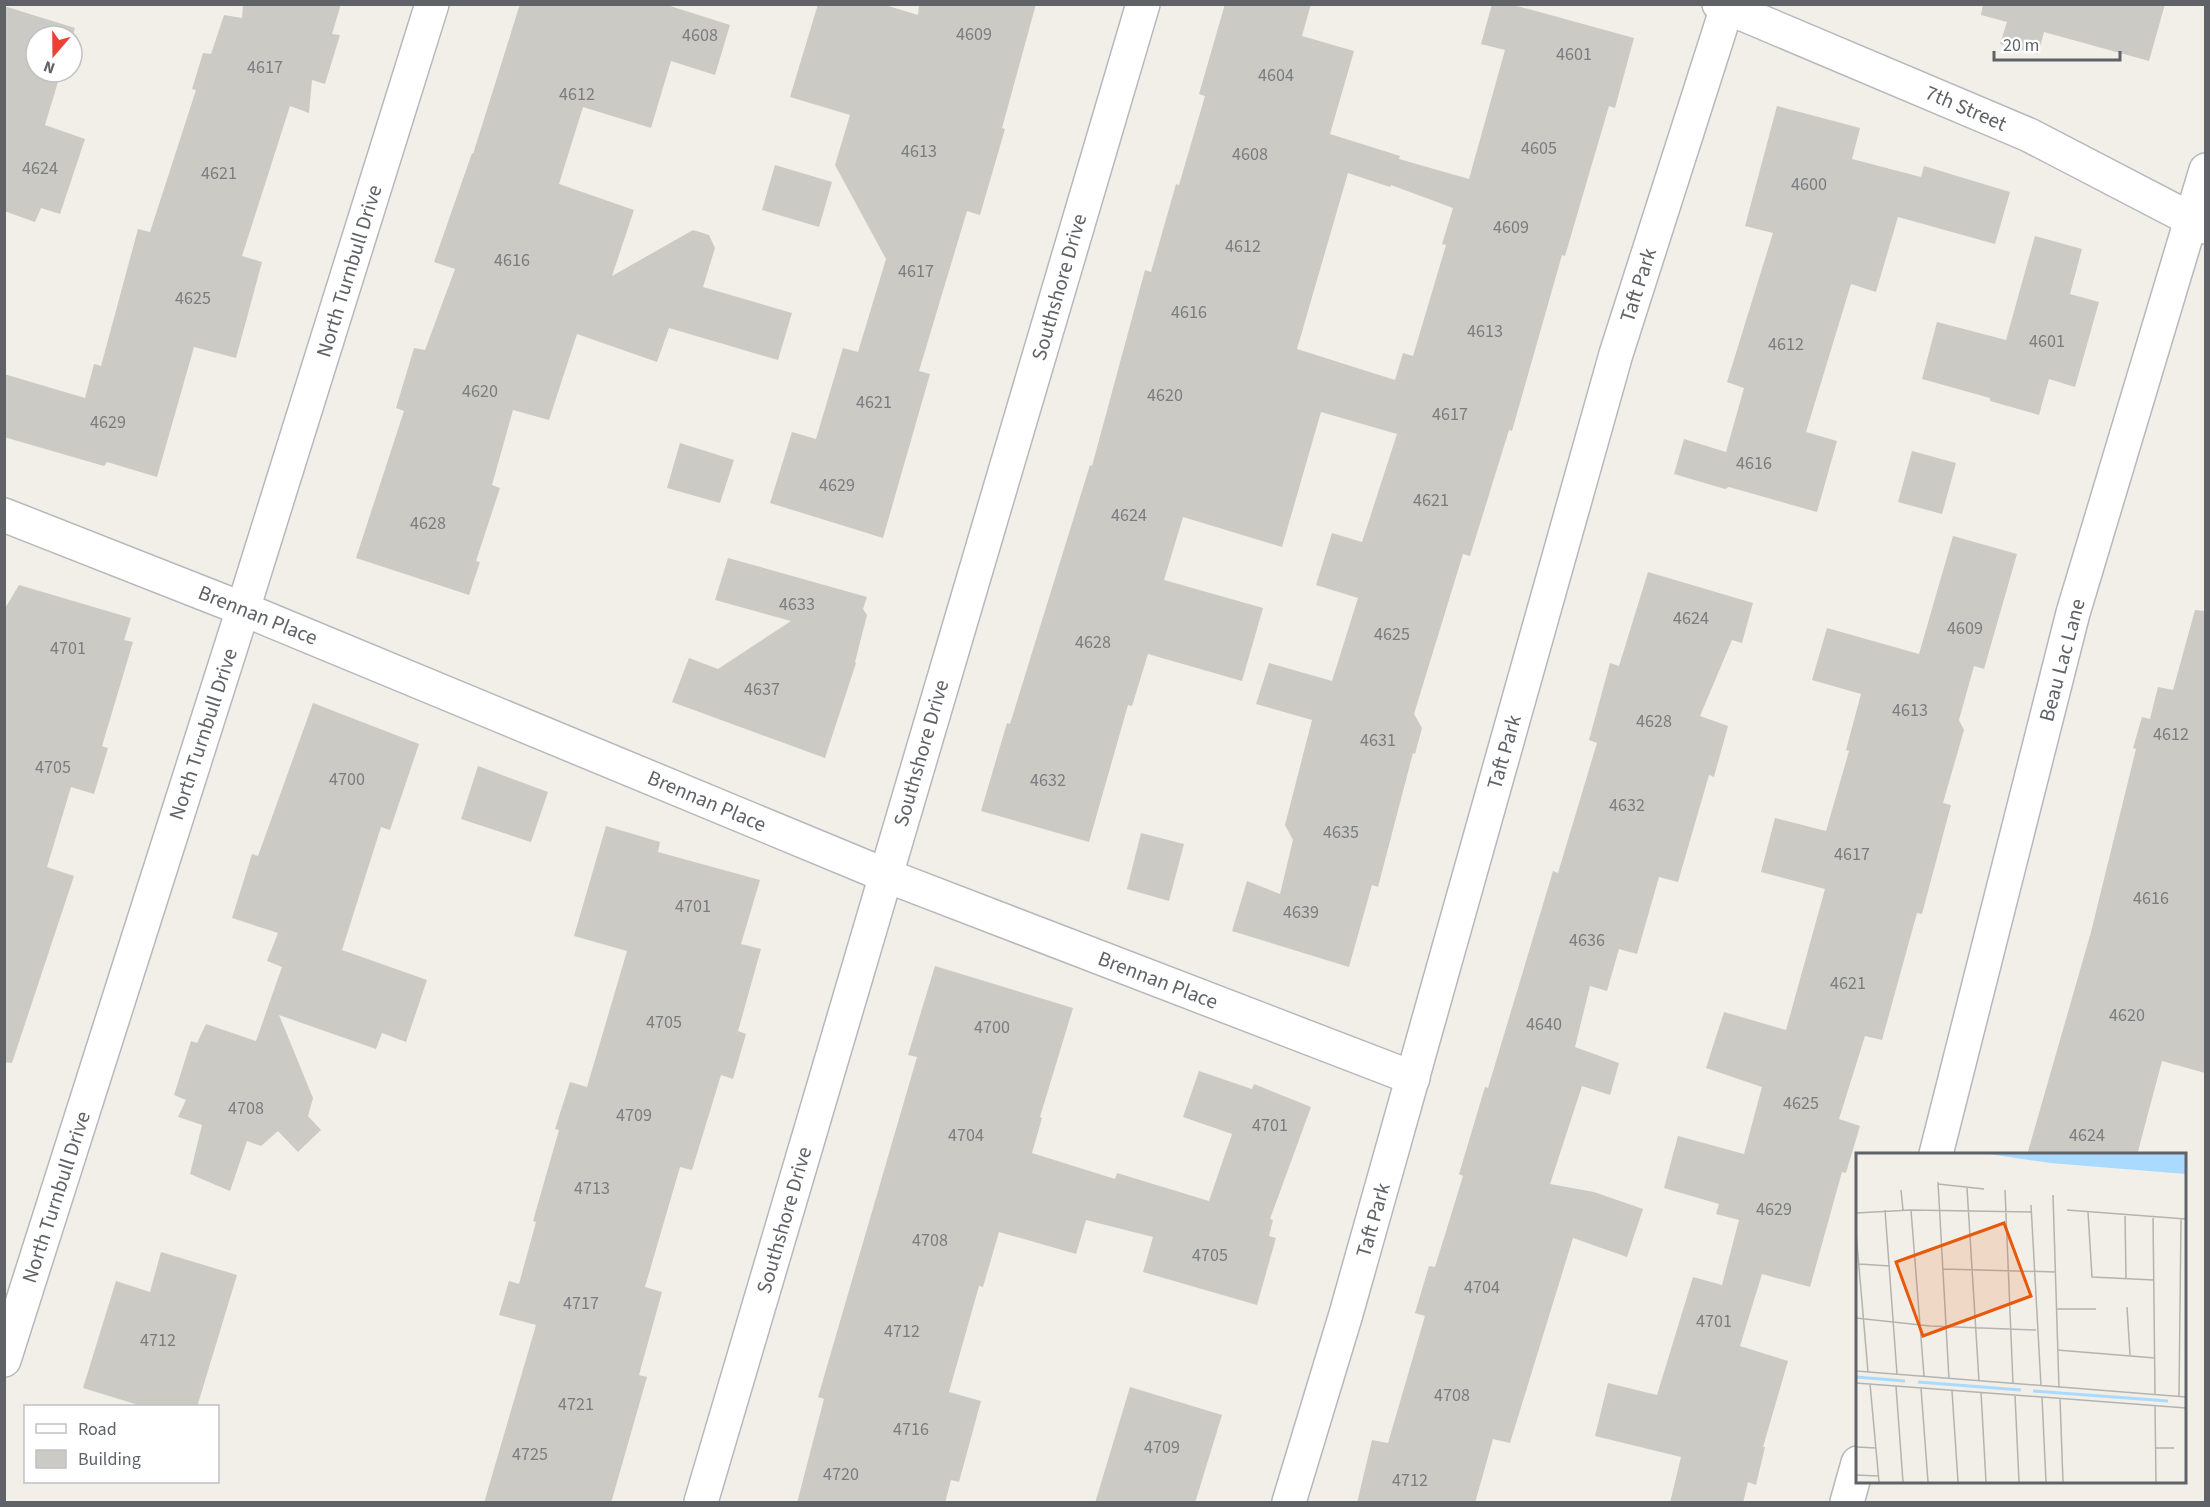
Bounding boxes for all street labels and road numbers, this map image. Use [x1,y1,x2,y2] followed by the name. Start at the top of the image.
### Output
[1921,77,2011,139] street label: 7th Street
[308,181,390,361] street label: North Turnbull Drive
[1024,210,1094,364] street label: Southshore Drive
[1612,244,1664,326] street label: Taft Park
[194,577,322,653] street label: Brennan Place
[2031,595,2093,725] street label: Beau Lac Lane
[161,644,245,824] street label: North Turnbull Drive
[886,676,956,830] street label: Southshore Drive
[1479,711,1529,793] street label: Taft Park
[643,762,771,840] street label: Brennan Place
[1094,943,1222,1017] street label: Brennan Place
[14,1107,98,1287] street label: North Turnbull Drive
[749,1143,819,1297] street label: Southshore Drive
[1348,1179,1398,1261] street label: Taft Park

